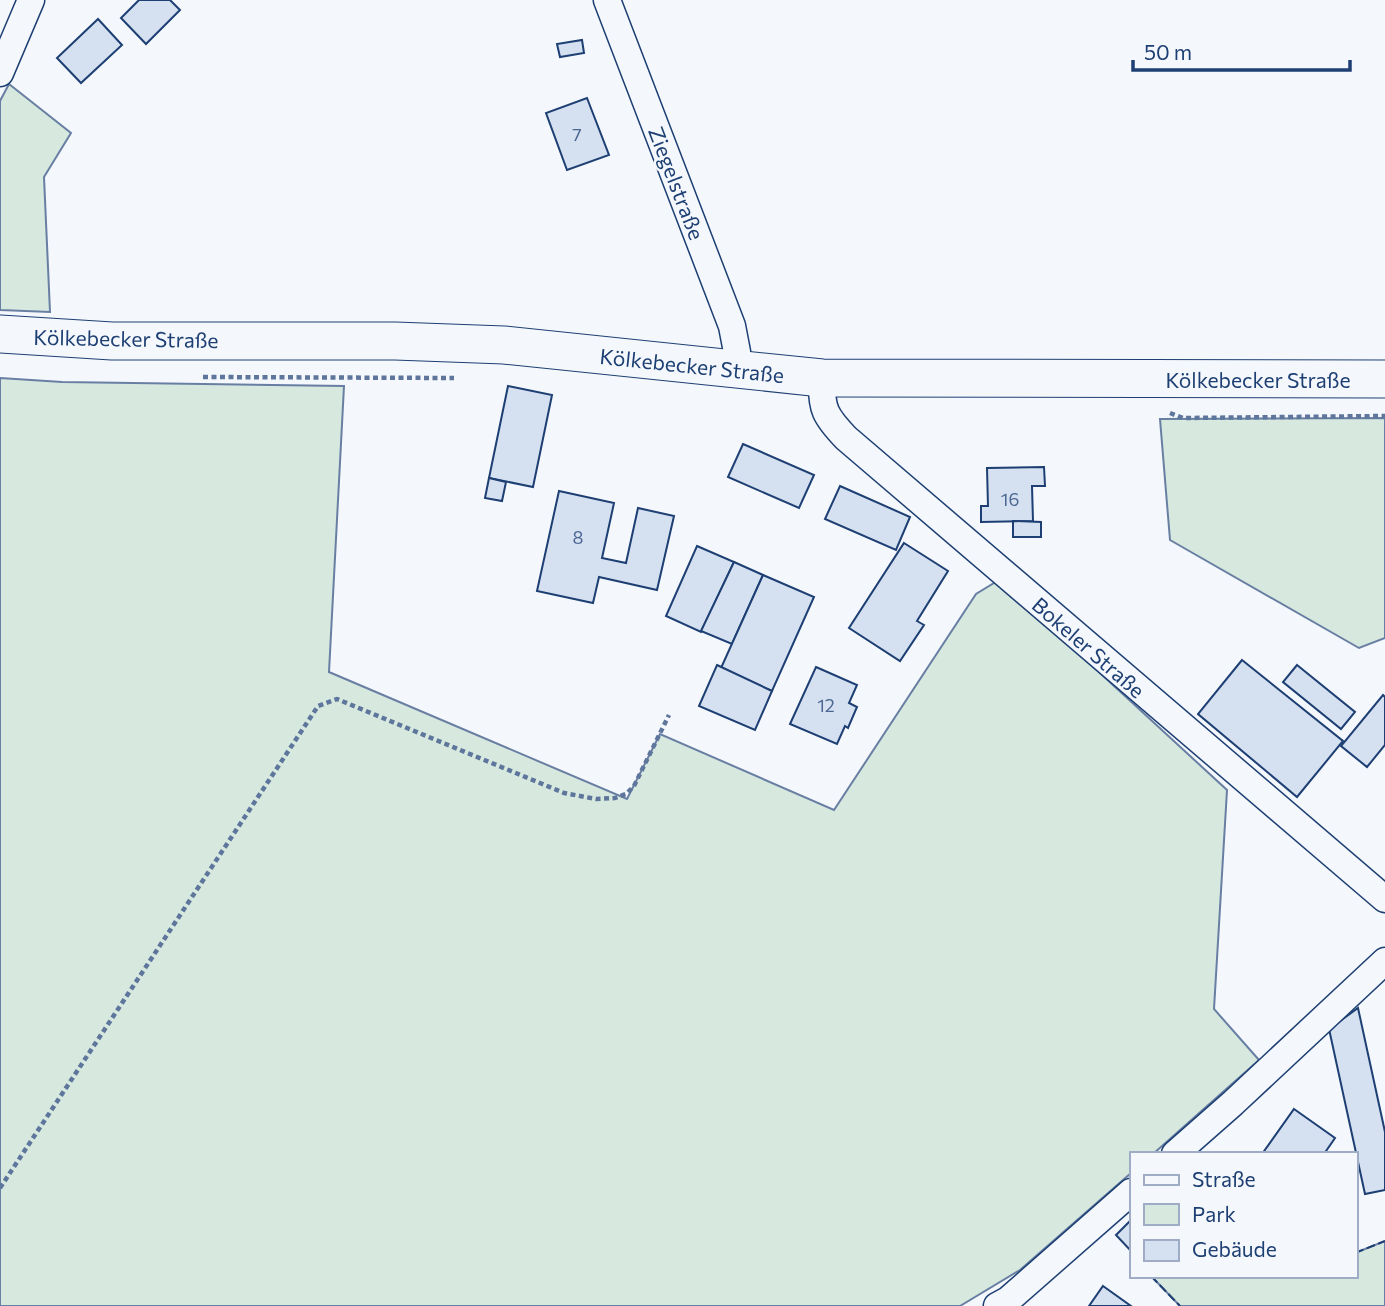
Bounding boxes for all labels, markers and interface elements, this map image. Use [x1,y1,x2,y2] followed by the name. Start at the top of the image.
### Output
[1133,28,1350,72] scale bar
[1144,39,1192,64] text: 50 m
[572,123,582,145] house number: 7
[644,123,710,243] street label: Ziegelstraße
[33,324,219,352] street label: Kölkebecker Straße
[599,343,785,387] street label: Kölkebecker Straße
[1165,367,1351,392] street label: Kölkebecker Straße
[1001,488,1019,510] house number: 16
[573,526,584,548] house number: 8
[1028,591,1150,703] street label: Bokeler Straße
[817,694,835,716] house number: 12
[1130,1152,1357,1278] legend
[1192,1166,1256,1191] text: Straße
[1192,1201,1236,1226] text: Park
[1192,1236,1277,1261] text: Gebäude

